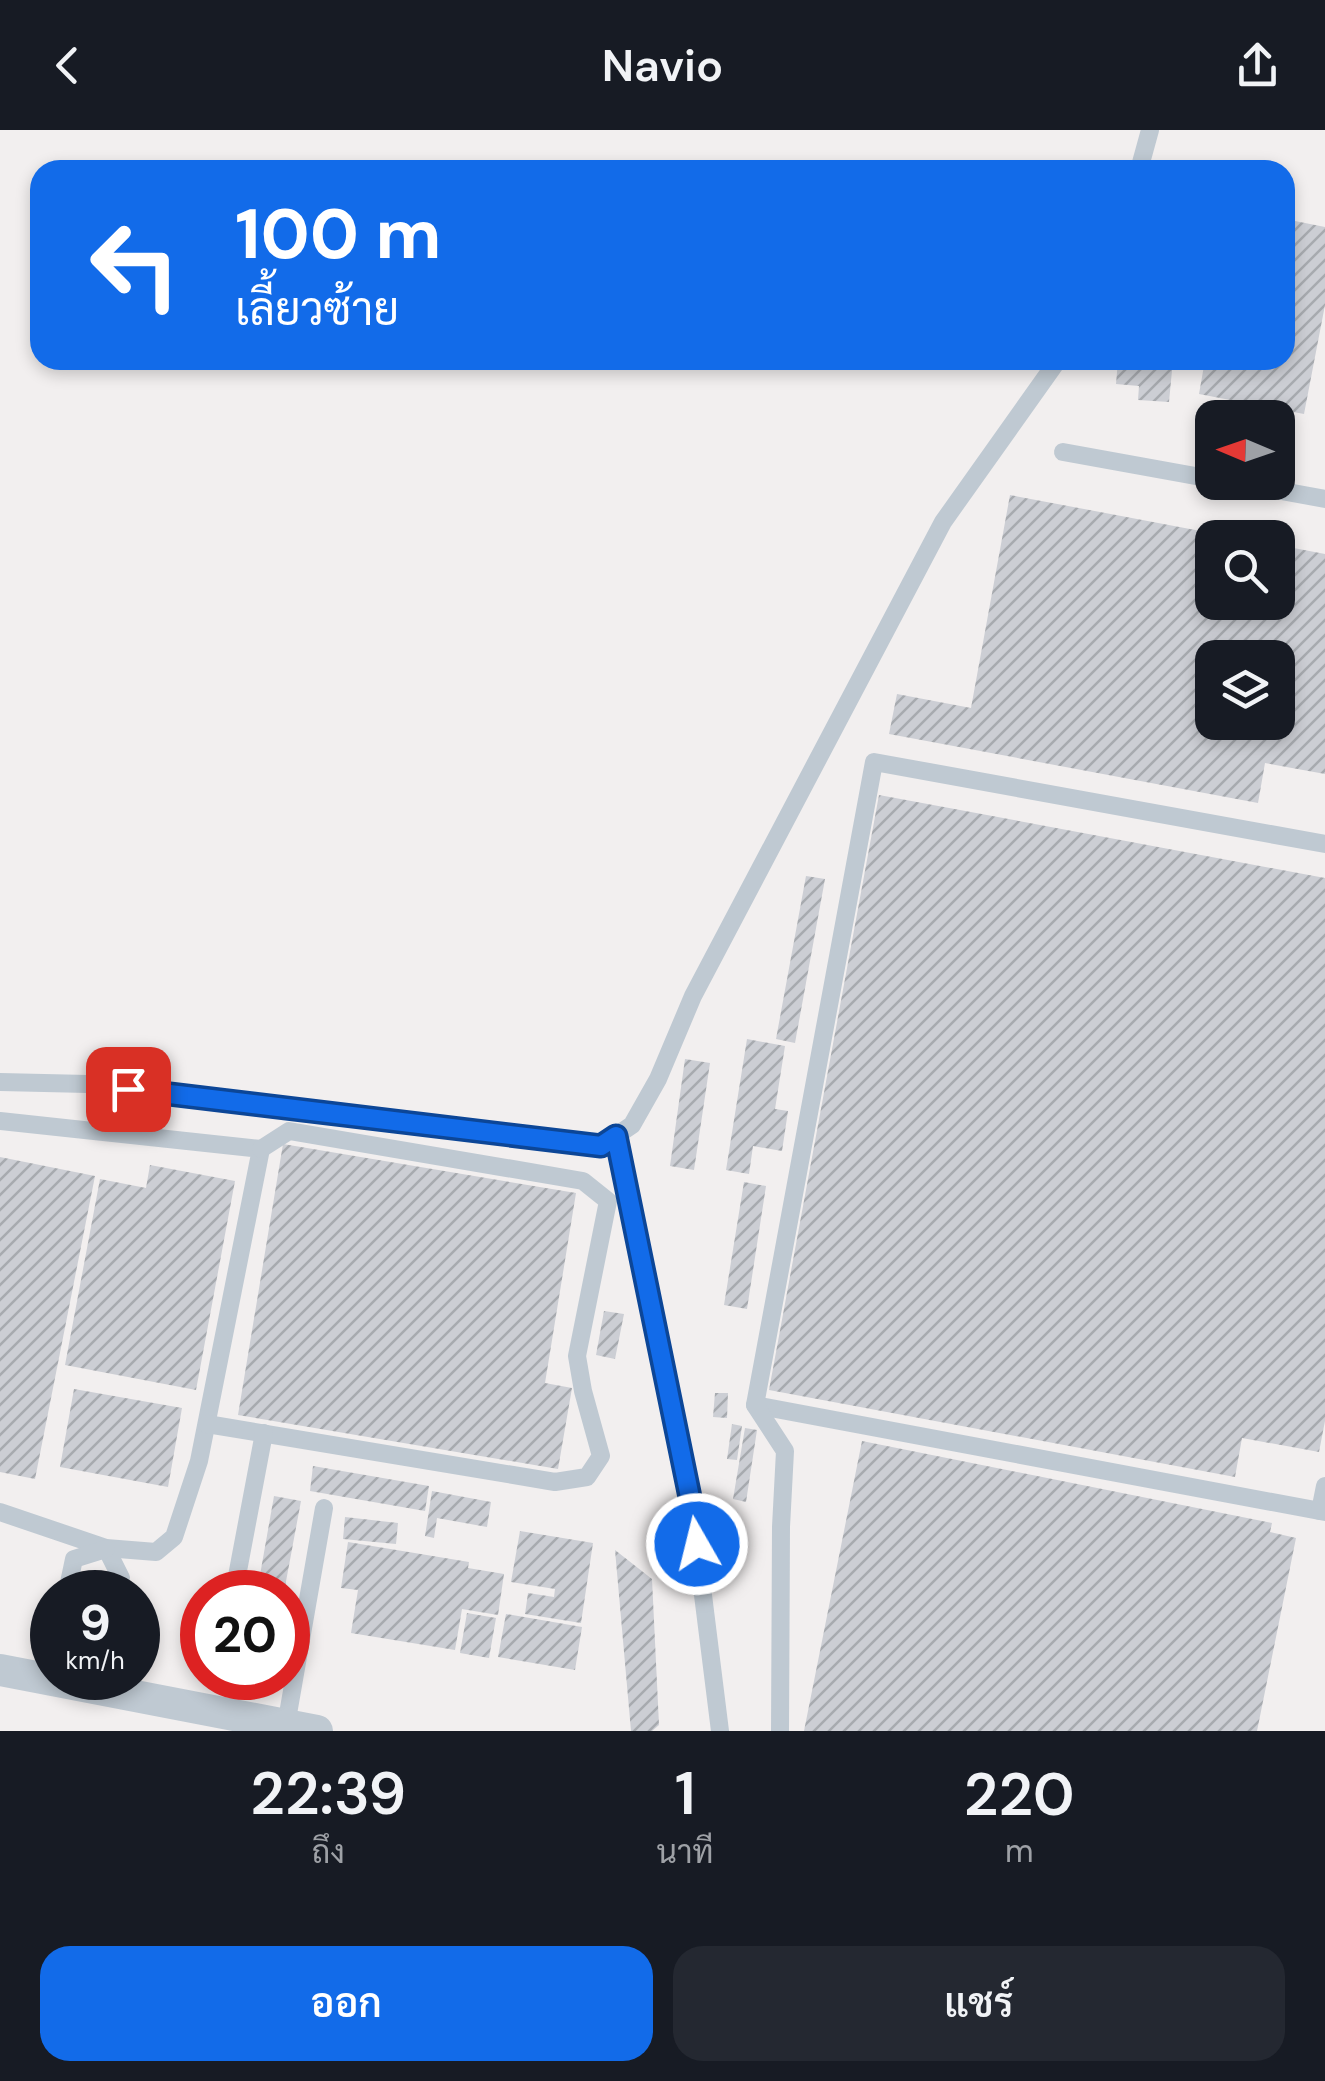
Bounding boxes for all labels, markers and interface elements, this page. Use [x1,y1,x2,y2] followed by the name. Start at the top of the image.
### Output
[602,36,723,95] text: Navio
[40,38,95,93] icon: back
[1230,38,1285,93] icon: share
[235,189,441,280] text: 100 m
[70,200,200,330] icon: left
[235,280,399,339] text: เลี้ยวซ้าย
[1195,400,1295,500] north arrow
[1195,400,1295,740] map controls
[1195,520,1295,620] button: search
[1195,640,1295,740] button: layers
[86,1047,171,1132] pin
[101,1062,156,1117] icon: arrive
[645,1492,749,1596] position arrow
[180,1570,310,1700] speed limit sign: 20
[79,1590,111,1656] text: 9
[65,1644,125,1677] text: km/h
[250,1754,406,1833] text: 22:39
[675,1754,696,1833] text: 1
[964,1755,1075,1834] text: 220
[1005,1830,1034,1872] text: m
[312,1831,345,1873] text: ถึง
[657,1831,714,1873] text: นาที
[40,1946,653,2061] button: ออก
[673,1946,1285,2061] button: แชร์

